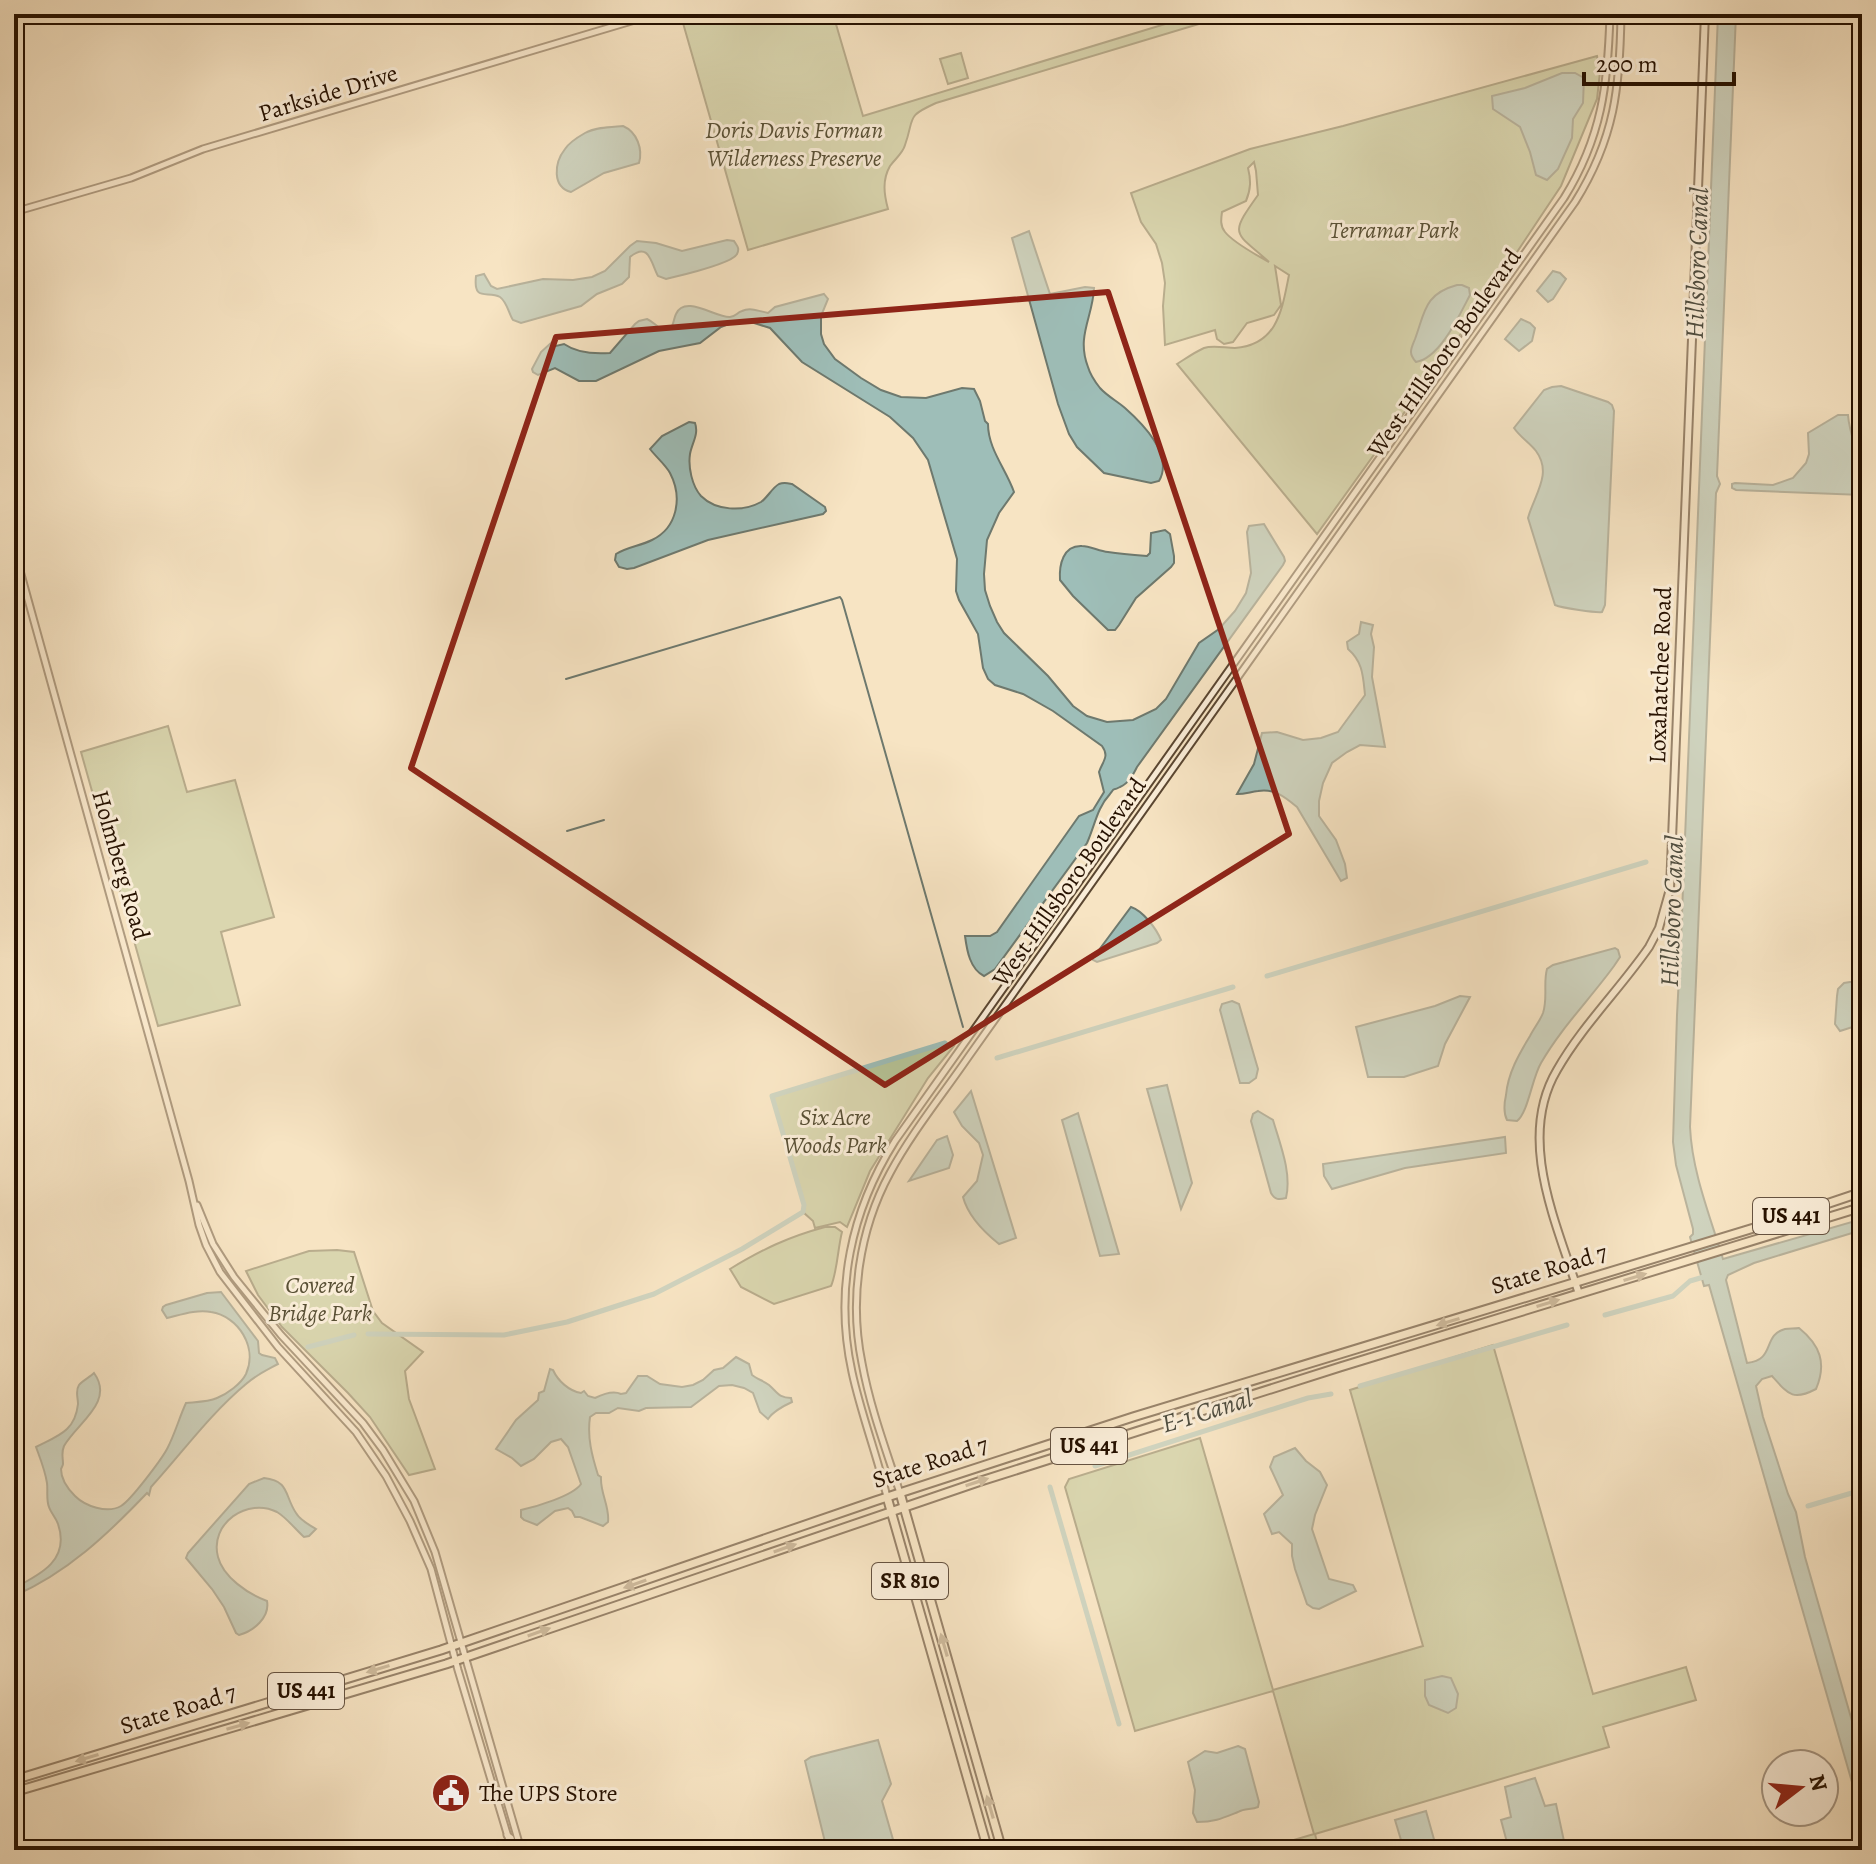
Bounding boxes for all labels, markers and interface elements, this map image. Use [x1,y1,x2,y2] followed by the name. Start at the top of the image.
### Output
[1584,36,1734,86] scale bar
[1596,48,1658,80] text: 200 m
[255,57,401,129] street label: Parkside Drive
[705,114,883,174] park label: Doris Davis Forman Wilderness Preserve
[1677,186,1717,339] water label: Hillsboro Canal
[1329,214,1459,246] park label: Terramar Park
[1359,242,1528,465] street label: West Hillsboro Boulevard
[1641,586,1679,764] street label: Loxahatchee Road
[984,771,1153,994] street label: West Hillsboro Boulevard
[84,786,158,944] street label: Holmberg Road
[1652,834,1692,987] water label: Hillsboro Canal
[783,1101,887,1161] park label: Six Acre Woods Park
[1753,1198,1829,1234] road number: US 441
[1487,1236,1612,1302] street label: State Road 7
[268,1269,372,1329] park label: Covered Bridge Park
[1624,1270,1648,1283] one-way arrow
[1537,1296,1561,1309] one-way arrow
[1435,1316,1459,1328] one-way arrow
[1157,1380,1257,1441] water label: E-1 Canal
[868,1428,993,1496] street label: State Road 7
[1051,1428,1127,1464] road number: US 441
[966,1475,990,1488] one-way arrow
[773,1541,797,1554] one-way arrow
[872,1563,948,1599] road number: SR 810
[623,1579,647,1591] one-way arrow
[527,1625,551,1637] one-way arrow
[937,1632,949,1657] one-way arrow
[366,1663,390,1676] one-way arrow
[268,1673,344,1709] road number: US 441
[116,1676,241,1742] street label: State Road 7
[227,1719,251,1732] one-way arrow
[1760,1748,1840,1828] north arrow
[74,1752,98,1765] one-way arrow
[1802,1771,1835,1795] text: N
[430,1772,472,1814] public building icon: The UPS Store
[479,1777,618,1809] place label: The UPS Store
[983,1794,996,1818] one-way arrow

